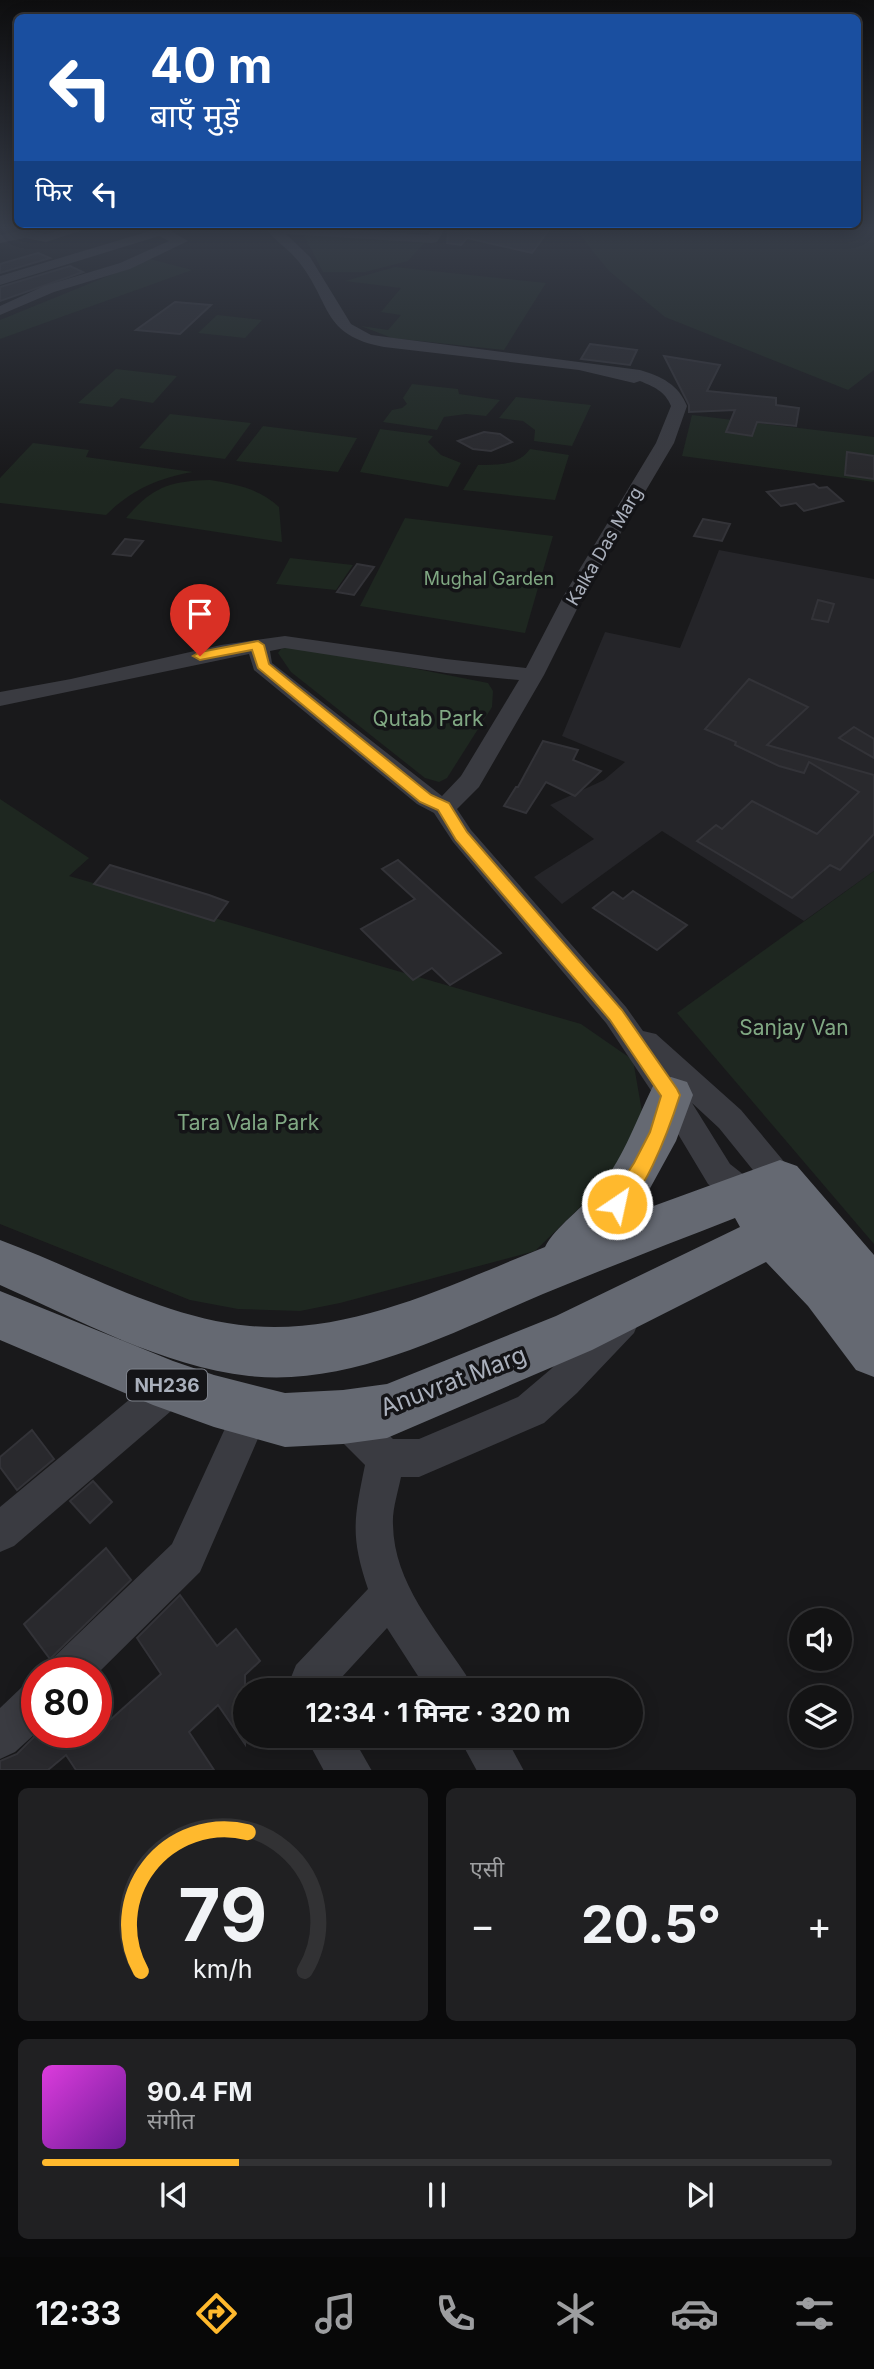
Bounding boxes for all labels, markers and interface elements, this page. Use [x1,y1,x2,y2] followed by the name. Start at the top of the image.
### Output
[150,36,273,95] text: 40 m
[35,42,126,133] icon: left
[150,96,240,135] text: बाएँ मुड़ें
[86,175,124,213] icon: left
[35,176,72,207] text: फिर
[562,483,646,609] street label: Kalka Das Marg
[424,568,554,589] park label: Mughal Garden
[170,584,230,656] pin
[181,595,219,633] icon: arrive
[373,706,484,731] park label: Qutab Park
[739,1015,849,1040] park label: Sanjay Van
[177,1110,320,1135] park label: Tara Vala Park
[580,1167,654,1241] position arrow
[376,1340,530,1422] street label: Anuvrat Marg
[127,1370,207,1400] road number: NH236
[789,1608,852,1748] map controls
[789,1608,852,1671] button: sound
[21,1657,112,1748] speed limit sign: 80
[789,1685,852,1748] button: layers
[305,1697,571,1728] text: 12:34 · 1 मिनट · 320 m
[470,1855,504,1883] text: एसी
[179,1870,267,1959] text: 79
[581,1893,721,1956] text: 20.5°
[470,1902,495,1948] text: −
[807,1902,832,1948] text: +
[193,1953,253,1983] text: km/h
[147,2076,253,2107] text: 90.4 FM
[147,2107,195,2135] text: संगीत
[155,2176,193,2214] icon: previous
[418,2176,456,2214] icon: pause
[681,2176,719,2214] icon: next
[192,2289,241,2338] icon: directions
[311,2289,360,2338] icon: music
[431,2289,480,2338] icon: phone
[551,2289,600,2338] icon: climate
[670,2289,719,2338] icon: car
[790,2289,839,2338] icon: filters
[35,2294,121,2333] text: 12:33

